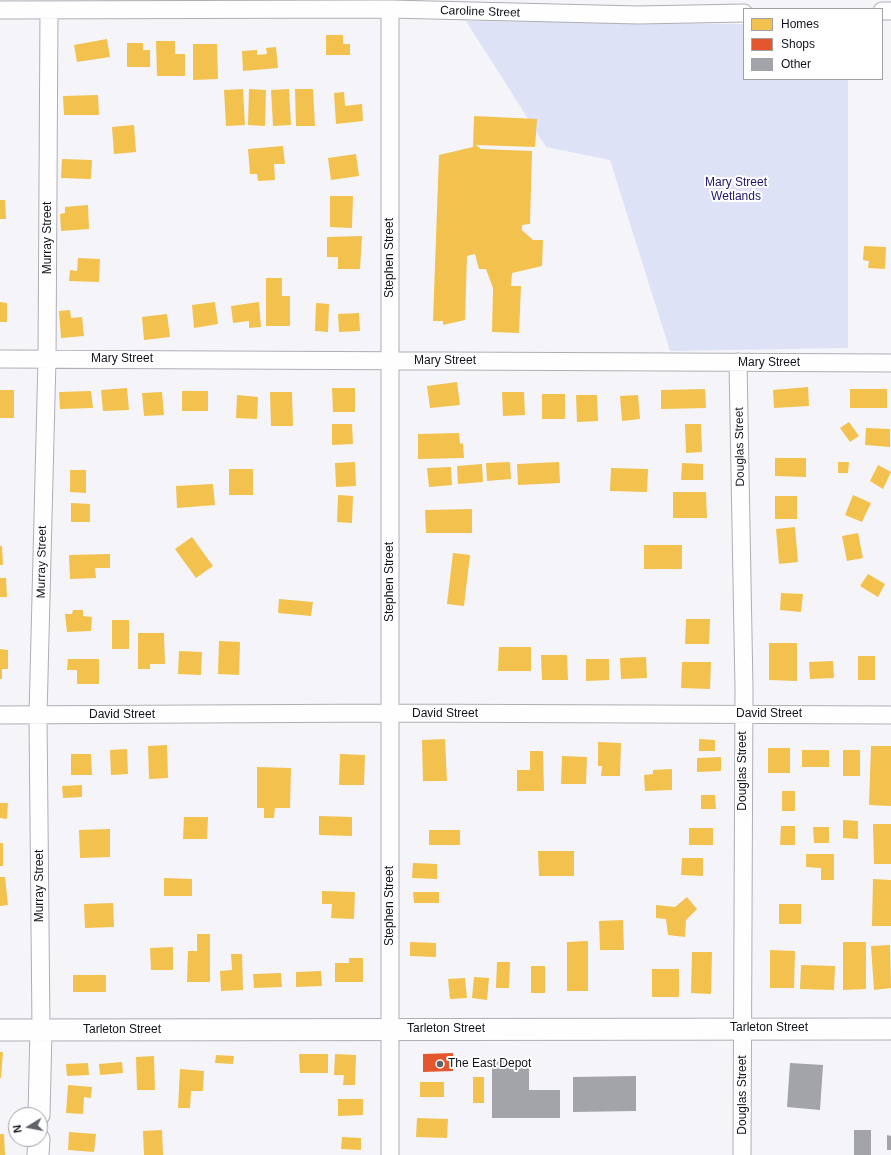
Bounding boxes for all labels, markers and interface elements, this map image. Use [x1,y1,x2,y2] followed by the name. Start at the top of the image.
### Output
[440,3,520,21] street label: Caroline Street
[743,8,883,80] legend
[781,17,819,31] text: Homes
[781,37,815,51] text: Shops
[781,57,811,71] text: Other
[705,176,767,204] park label: Mary Street Wetlands
[41,202,55,274] street label: Murray Street
[383,218,397,298] street label: Stephen Street
[91,352,153,366] street label: Mary Street
[414,354,476,368] street label: Mary Street
[738,356,800,370] street label: Mary Street
[732,407,748,487] street label: Douglas Street
[34,526,50,598] street label: Murray Street
[383,542,397,622] street label: Stephen Street
[412,707,478,721] street label: David Street
[736,707,802,721] street label: David Street
[89,708,155,722] street label: David Street
[736,731,750,811] street label: Douglas Street
[33,850,47,922] street label: Murray Street
[383,866,397,946] street label: Stephen Street
[730,1021,808,1035] street label: Tarleton Street
[407,1022,485,1036] street label: Tarleton Street
[83,1023,161,1037] street label: Tarleton Street
[736,1055,750,1135] street label: Douglas Street
[448,1057,531,1071] place label: The East Depot
[435,1059,445,1069] marker: The East Depot
[8,1107,48,1147] north arrow
[11,1124,24,1134] text: N

